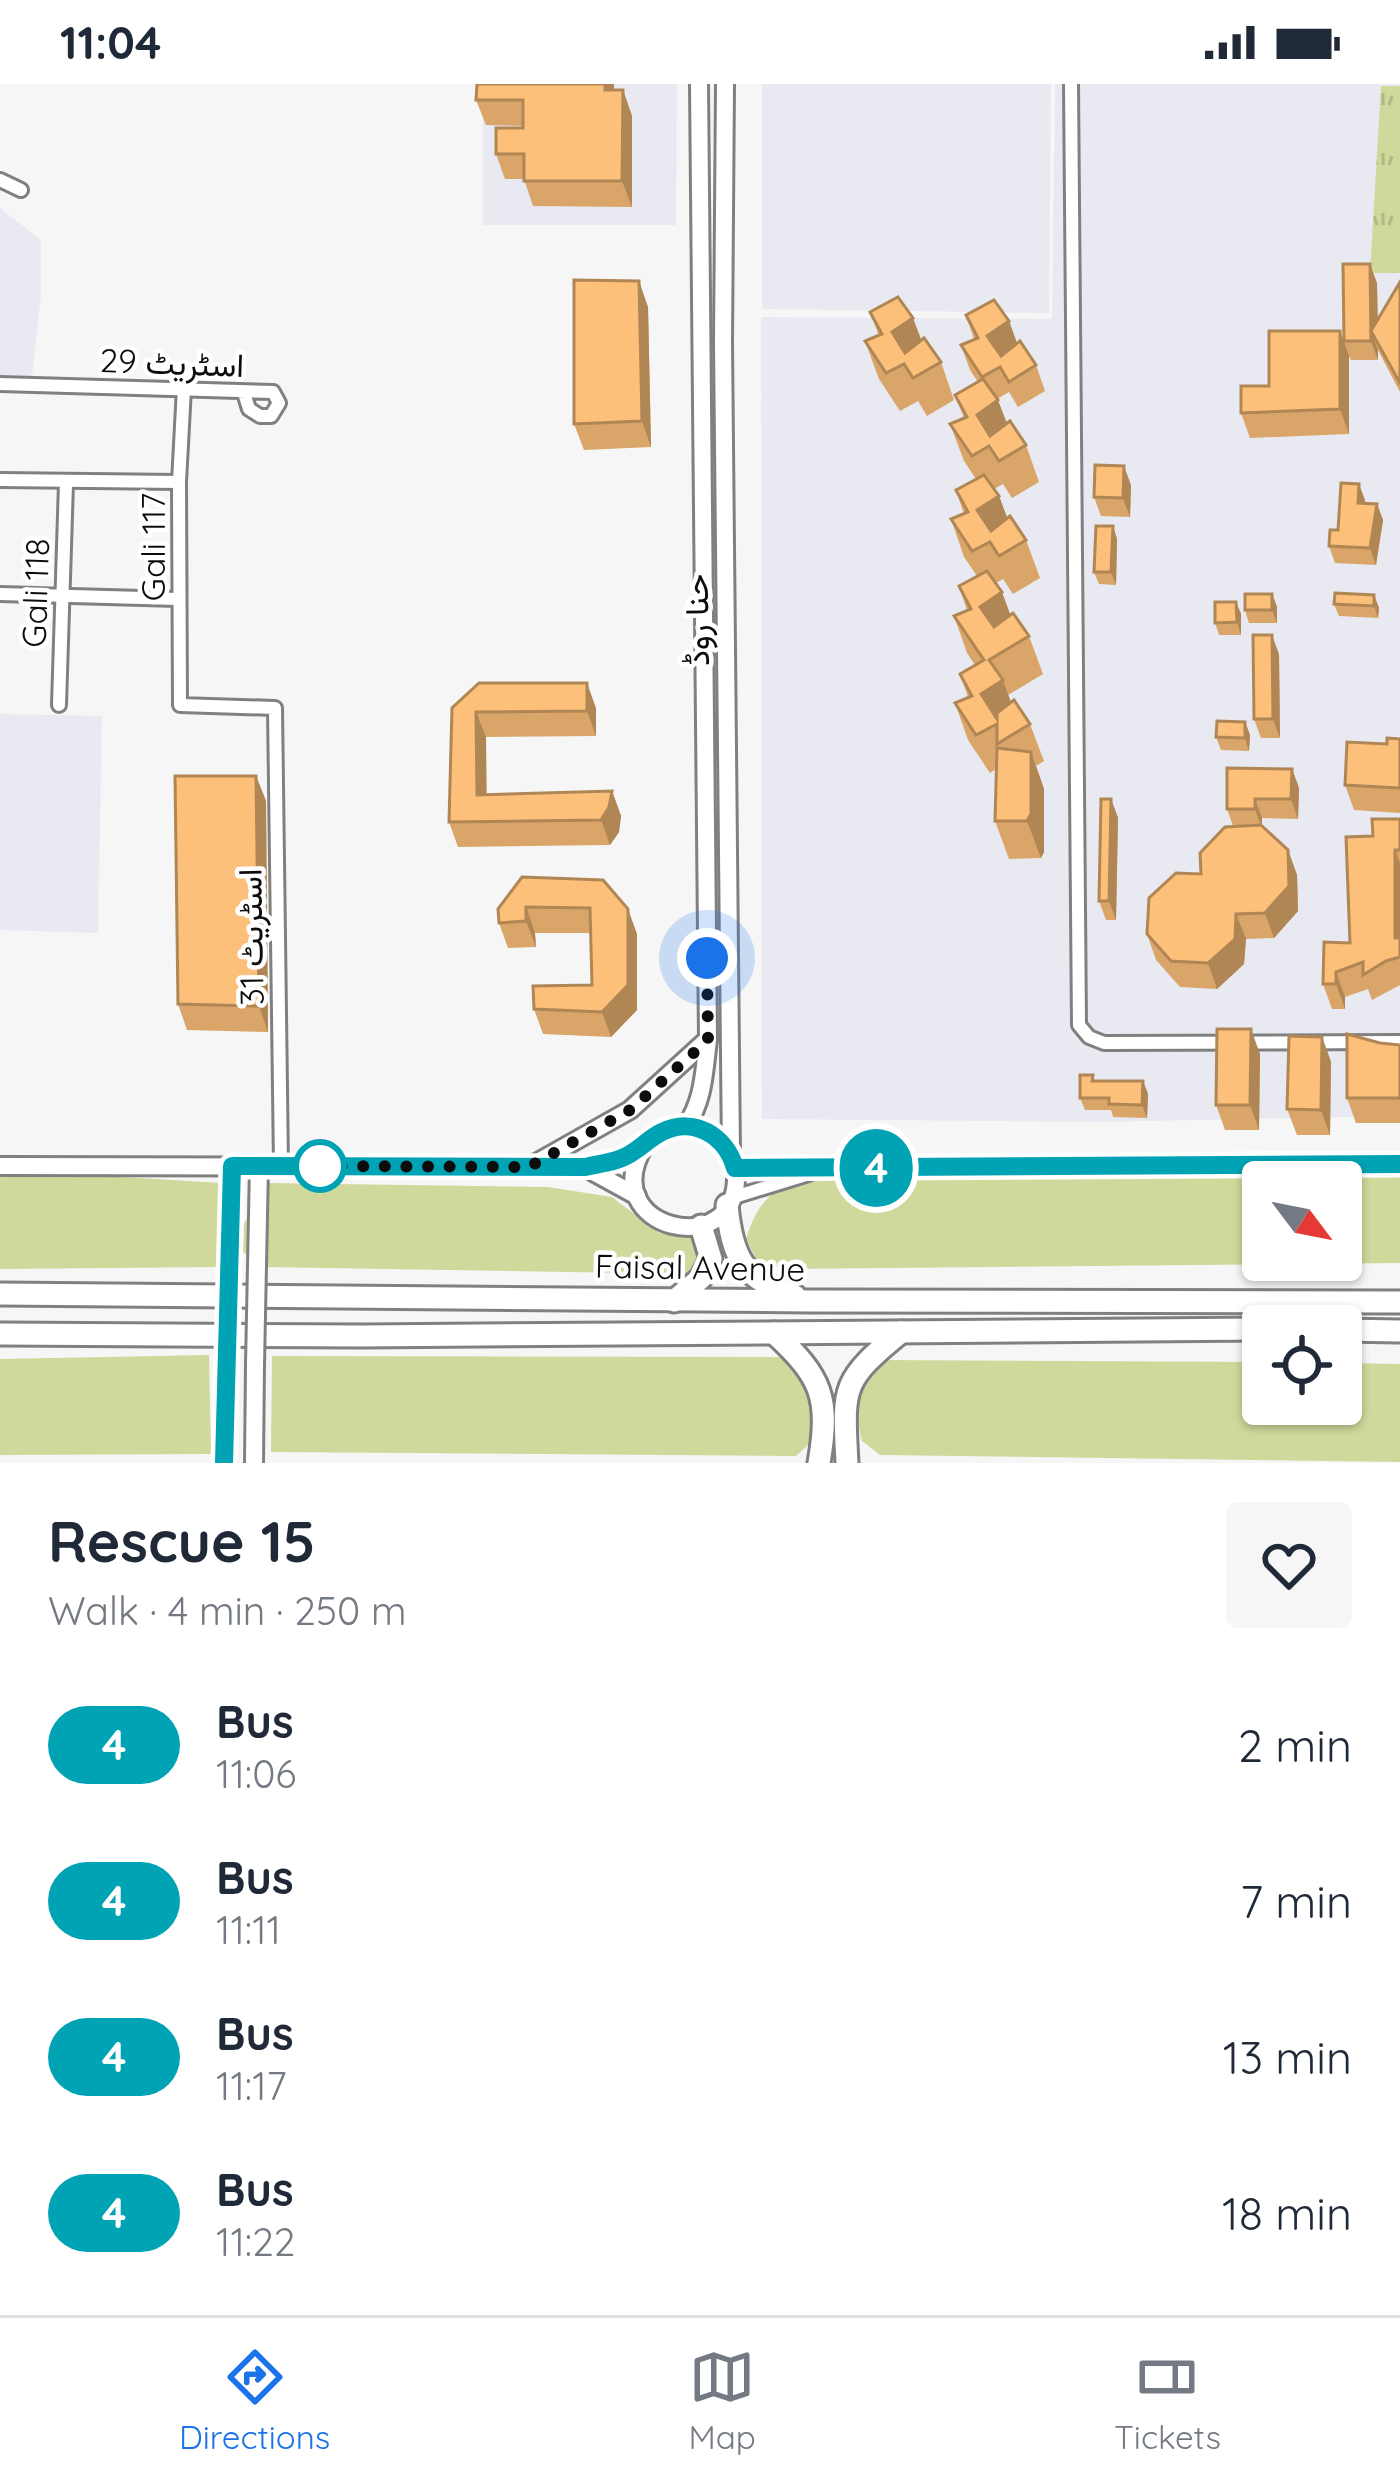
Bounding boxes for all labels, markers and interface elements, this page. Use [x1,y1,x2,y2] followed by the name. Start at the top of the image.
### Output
[60,14,161,70] text: 11:04
[99,339,245,386] street label: اسٹریٹ 29
[132,493,173,601] street label: Gali 117
[13,538,57,648] street label: Gali 118
[675,574,718,666] street label: حنا روڈ
[228,868,273,1006] street label: اسٹریٹ 31
[677,928,737,988] your location
[837,1129,915,1207] line badge: 4
[295,1141,345,1191] unlabelled marker
[864,1141,888,1194] text: 4
[1242,1161,1362,1281] north arrow
[1242,1161,1362,1425] map controls
[595,1245,805,1289] street label: Faisal Avenue
[1242,1305,1362,1425] button: locate
[1226,1502,1352,1628] button: heart
[48,1505,316,1576] text: Rescue 15
[48,1586,407,1635] text: Walk · 4 min · 250 m
[216,1693,294,1749] text: Bus
[1238,1717,1352,1773] text: 2 min
[102,1718,126,1771] text: 4
[216,1749,296,1798] text: 11:06
[216,1849,294,1905] text: Bus
[1240,1873,1352,1929] text: 7 min
[102,1874,126,1927] text: 4
[216,1905,281,1954] text: 11:11
[216,2005,294,2061] text: Bus
[1223,2029,1352,2085] text: 13 min
[102,2030,126,2083] text: 4
[216,2061,287,2110] text: 11:17
[216,2161,294,2217] text: Bus
[1222,2185,1352,2241] text: 18 min
[102,2186,126,2239] text: 4
[216,2217,295,2266] text: 11:22
[179,2344,330,2457] tab: Directions
[688,2344,756,2457] tab: Map
[1114,2344,1221,2457] tab: Tickets

